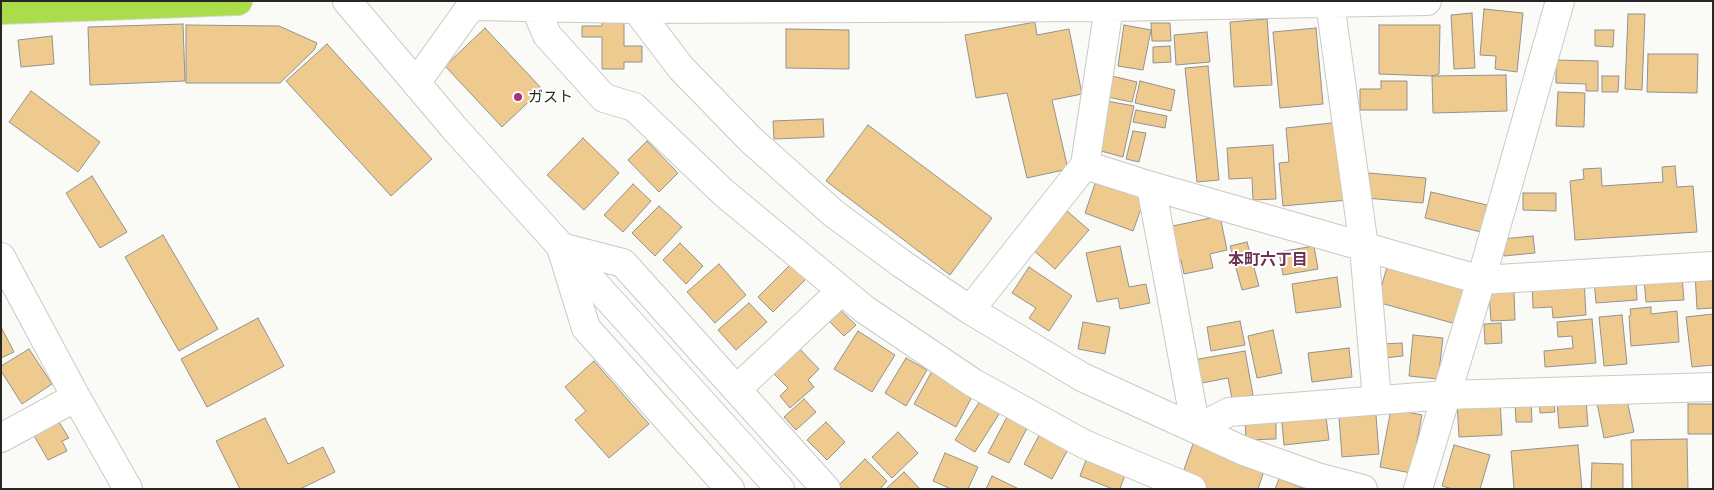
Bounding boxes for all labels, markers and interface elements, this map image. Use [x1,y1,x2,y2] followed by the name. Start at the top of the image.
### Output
[528,88,573,106] place label: ガスト
[512,91,524,103] marker: ガスト
[1228,250,1308,270] district label: 本町六丁目

